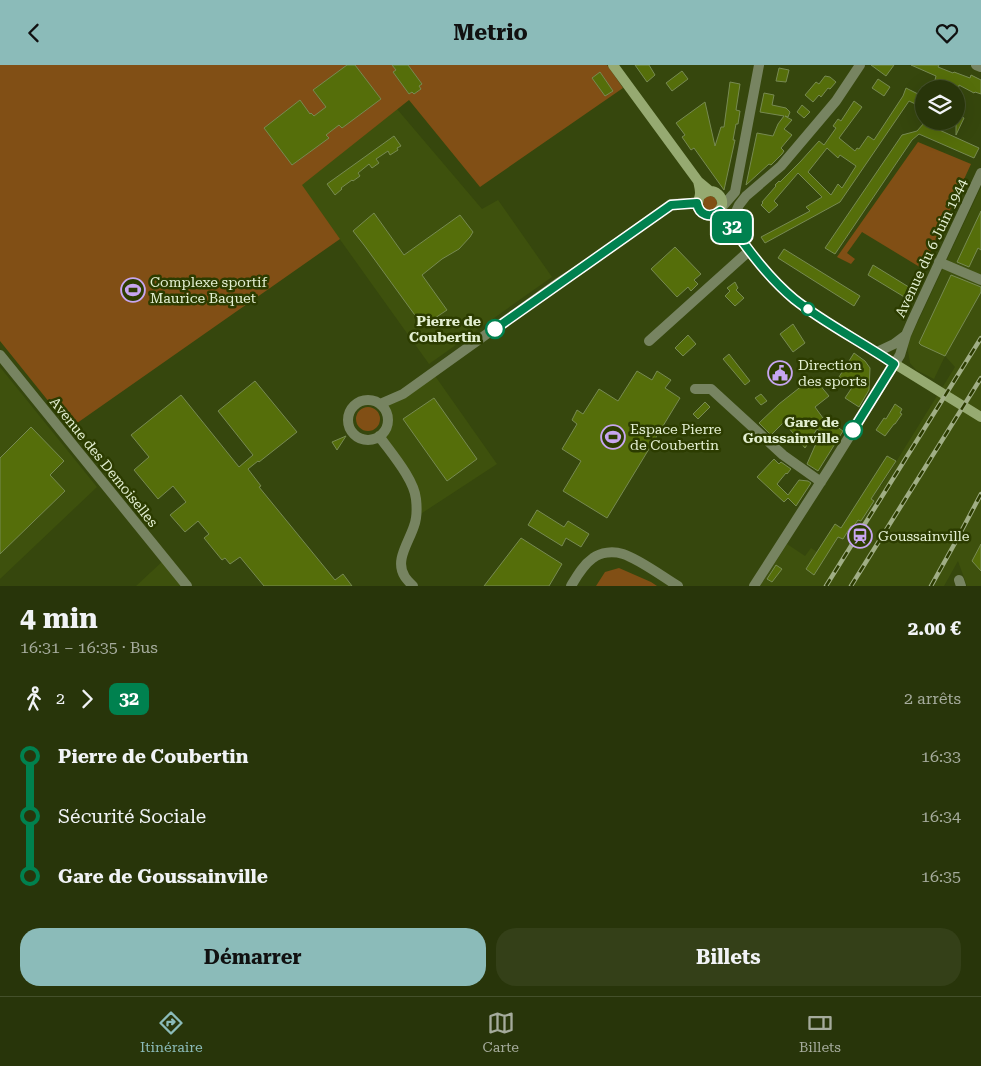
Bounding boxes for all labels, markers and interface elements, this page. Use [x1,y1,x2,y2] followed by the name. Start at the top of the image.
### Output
[20,19,48,47] icon: back
[933,19,961,47] icon: heart
[453,20,528,45] text: Metrio
[915,80,965,130] map controls
[915,80,965,130] button: layers
[892,176,970,320] street label: Avenue du 6 Juin 1944
[710,211,754,243] line badge: 32
[722,216,742,237] text: 32
[150,274,268,306] place label: Complexe sportif Maurice Baquet
[120,277,146,303] sports icon: Complexe sportif Maurice Baquet
[801,302,815,316] unlabelled marker
[409,313,482,345] place label: Pierre de Coubertin
[485,319,505,339] marker: Pierre de Coubertin
[798,357,867,389] place label: Direction des sports
[767,360,793,386] public building icon: Direction des sports
[47,394,161,530] street label: Avenue des Demoiselles
[743,414,839,446] place label: Gare de Goussainville
[843,420,863,440] marker: Gare de Goussainville
[630,421,722,453] place label: Espace Pierre de Coubertin
[600,424,626,450] sports icon: Espace Pierre de Coubertin
[847,523,873,549] station icon: Goussainville
[878,528,970,544] place label: Goussainville
[20,602,98,635] text: 4 min
[908,617,961,640] text: 2.00 €
[20,638,158,657] text: 16:31 – 16:35 · Bus
[20,685,48,713] icon: walk
[73,685,101,713] icon: forward
[119,688,139,709] text: 32
[56,689,65,708] text: 2
[904,689,961,708] text: 2 arrêts
[58,745,248,768] text: Pierre de Coubertin
[921,747,961,766] text: 16:33
[58,805,206,828] text: Sécurité Sociale
[921,807,961,826] text: 16:34
[58,865,268,888] text: Gare de Goussainville
[921,867,961,886] text: 16:35
[20,928,486,986] button: Démarrer
[496,928,961,986] button: Billets
[140,1009,203,1055] tab: Itinéraire
[483,1009,519,1055] tab: Carte
[799,1009,841,1055] tab: Billets

